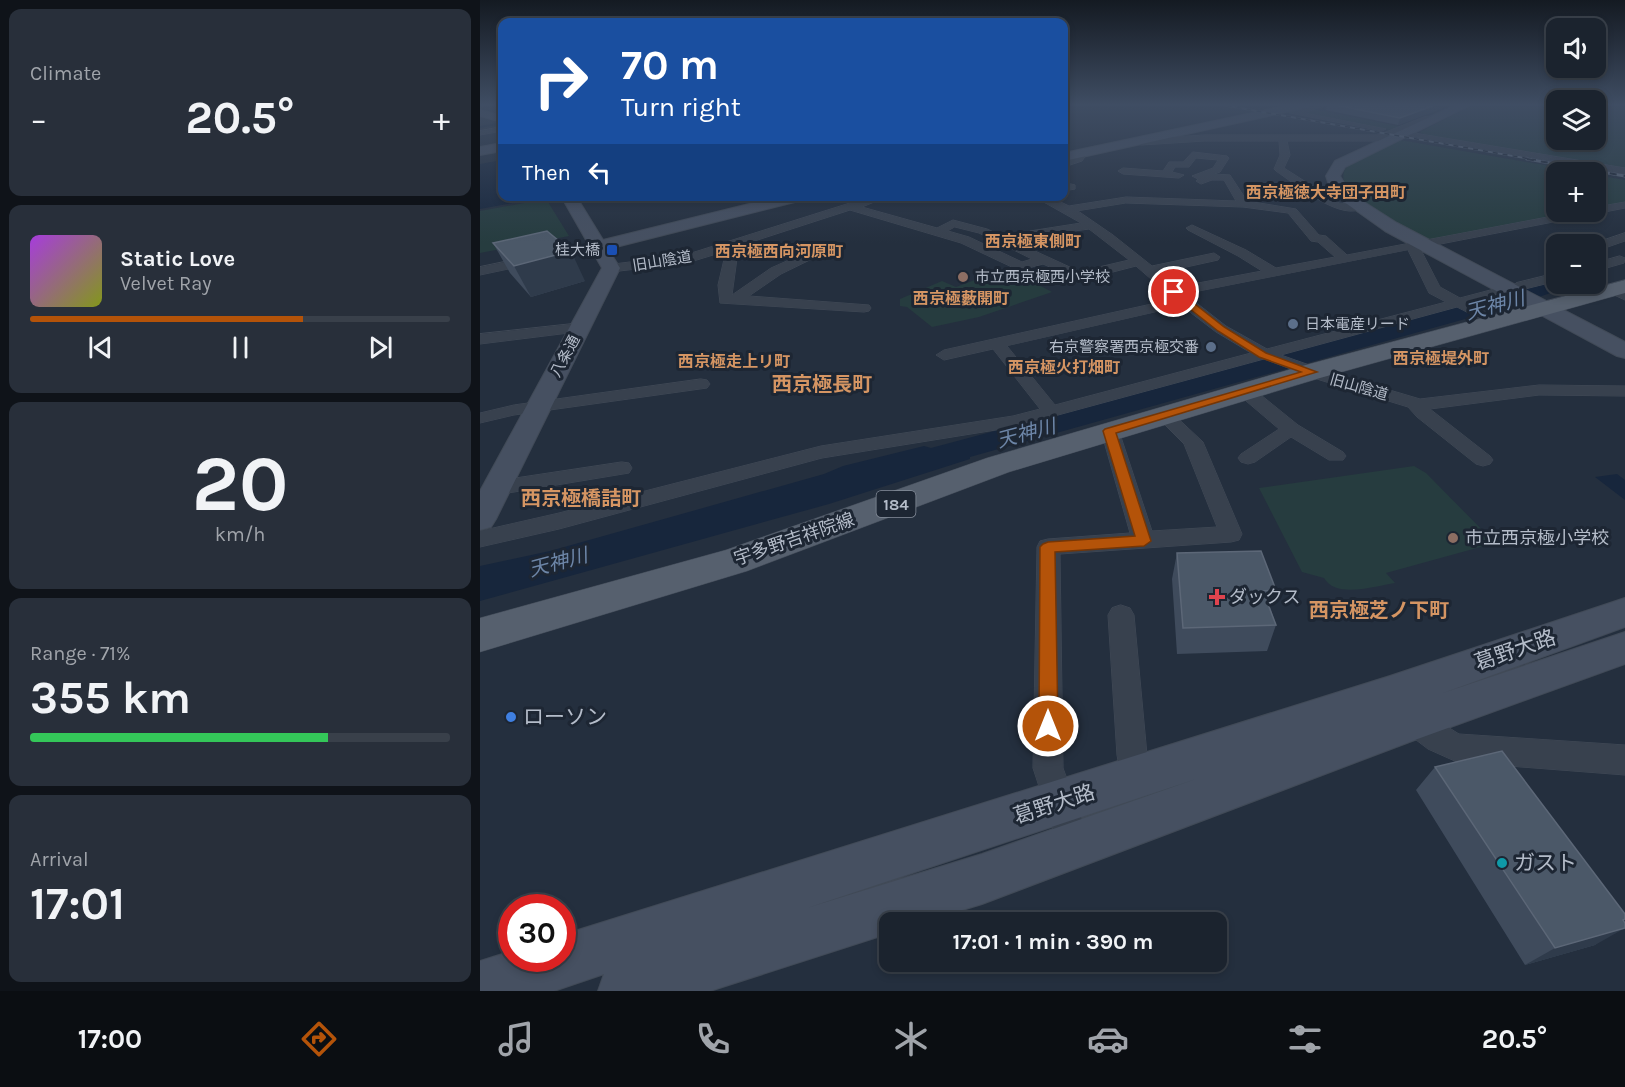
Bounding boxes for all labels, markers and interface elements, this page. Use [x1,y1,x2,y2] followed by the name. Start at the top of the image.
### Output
[1546,18,1606,294] map controls
[1546,18,1606,78] button: sound
[621,40,719,90] text: 70 m
[522,42,600,120] icon: right
[30,62,101,85] text: Climate
[1546,90,1606,150] button: layers
[621,91,741,123] text: Turn right
[185,92,295,144] text: 20.5°
[30,100,47,138] text: −
[433,100,450,138] text: +
[583,156,616,189] icon: left
[522,160,571,186] text: Then
[1546,162,1606,222] button: +
[1246,183,1406,202] district label: 西京極徳大寺団子田町
[985,232,1081,251] district label: 西京極東側町
[1546,234,1606,294] button: −
[555,241,600,259] place label: 桂大橋
[715,242,843,261] district label: 西京極西向河原町
[605,243,619,257] marker: 桂大橋
[120,246,235,272] text: Static Love
[631,247,693,275] street label: 旧山陰道
[1148,266,1199,317] pin
[975,268,1110,286] place label: 市立西京極西小学校
[956,270,970,284] marker: 市立西京極西小学校
[120,272,212,295] text: Velvet Ray
[1157,275,1190,308] icon: arrive
[1463,286,1529,324] water label: 天神川
[913,289,1009,308] district label: 西京極藪開町
[1305,315,1410,333] place label: 日本電産リード
[1286,317,1300,331] marker: 日本電産リード
[84,331,117,364] icon: previous
[224,331,257,364] icon: pause
[364,331,397,364] icon: next
[546,332,584,380] street label: 八条通
[1049,338,1199,356] place label: 右京警察署西京極交番
[1204,340,1218,354] marker: 右京警察署西京極交番
[1393,349,1489,368] district label: 西京極堤外町
[678,352,790,371] district label: 西京極走上リ町
[1008,358,1120,377] district label: 西京極火打畑町
[1328,370,1390,404] street label: 旧山陰道
[772,373,872,396] district label: 西京極長町
[994,414,1060,452] water label: 天神川
[192,438,288,530] text: 20
[521,487,641,510] district label: 西京極橋詰町
[876,491,916,517] road number: 184
[731,508,857,570] street label: 宇多野吉祥院線
[215,523,265,546] text: km/h
[1465,527,1609,549] place label: 市立西京極小学校
[1446,531,1460,545] marker: 市立西京極小学校
[526,543,592,581] water label: 天神川
[1229,586,1300,608] place label: ダックス
[1210,590,1224,604] marker: ダックス
[1309,599,1449,622] district label: 西京極芝ノ下町
[1471,625,1559,675] street label: 葛野大路
[30,642,130,665] text: Range · 71%
[30,672,191,724] text: 355 km
[1016,694,1080,758] position arrow
[523,705,607,729] place label: ローソン
[504,710,518,724] marker: ローソン
[1010,780,1098,828] street label: 葛野大路
[30,848,89,871] text: Arrival
[1514,851,1577,875] place label: ガスト
[1495,856,1509,870] marker: ガスト
[30,878,125,930] text: 17:01
[498,894,576,972] speed limit sign: 30
[953,929,1153,955] text: 17:01 · 1 min · 390 m
[298,1018,340,1060] icon: directions
[495,1018,537,1060] icon: music
[692,1018,734,1060] icon: phone
[890,1018,932,1060] icon: climate
[1087,1018,1129,1060] icon: car
[1284,1018,1326,1060] icon: filters
[78,1023,142,1055] text: 17:00
[1482,1023,1547,1055] text: 20.5°

